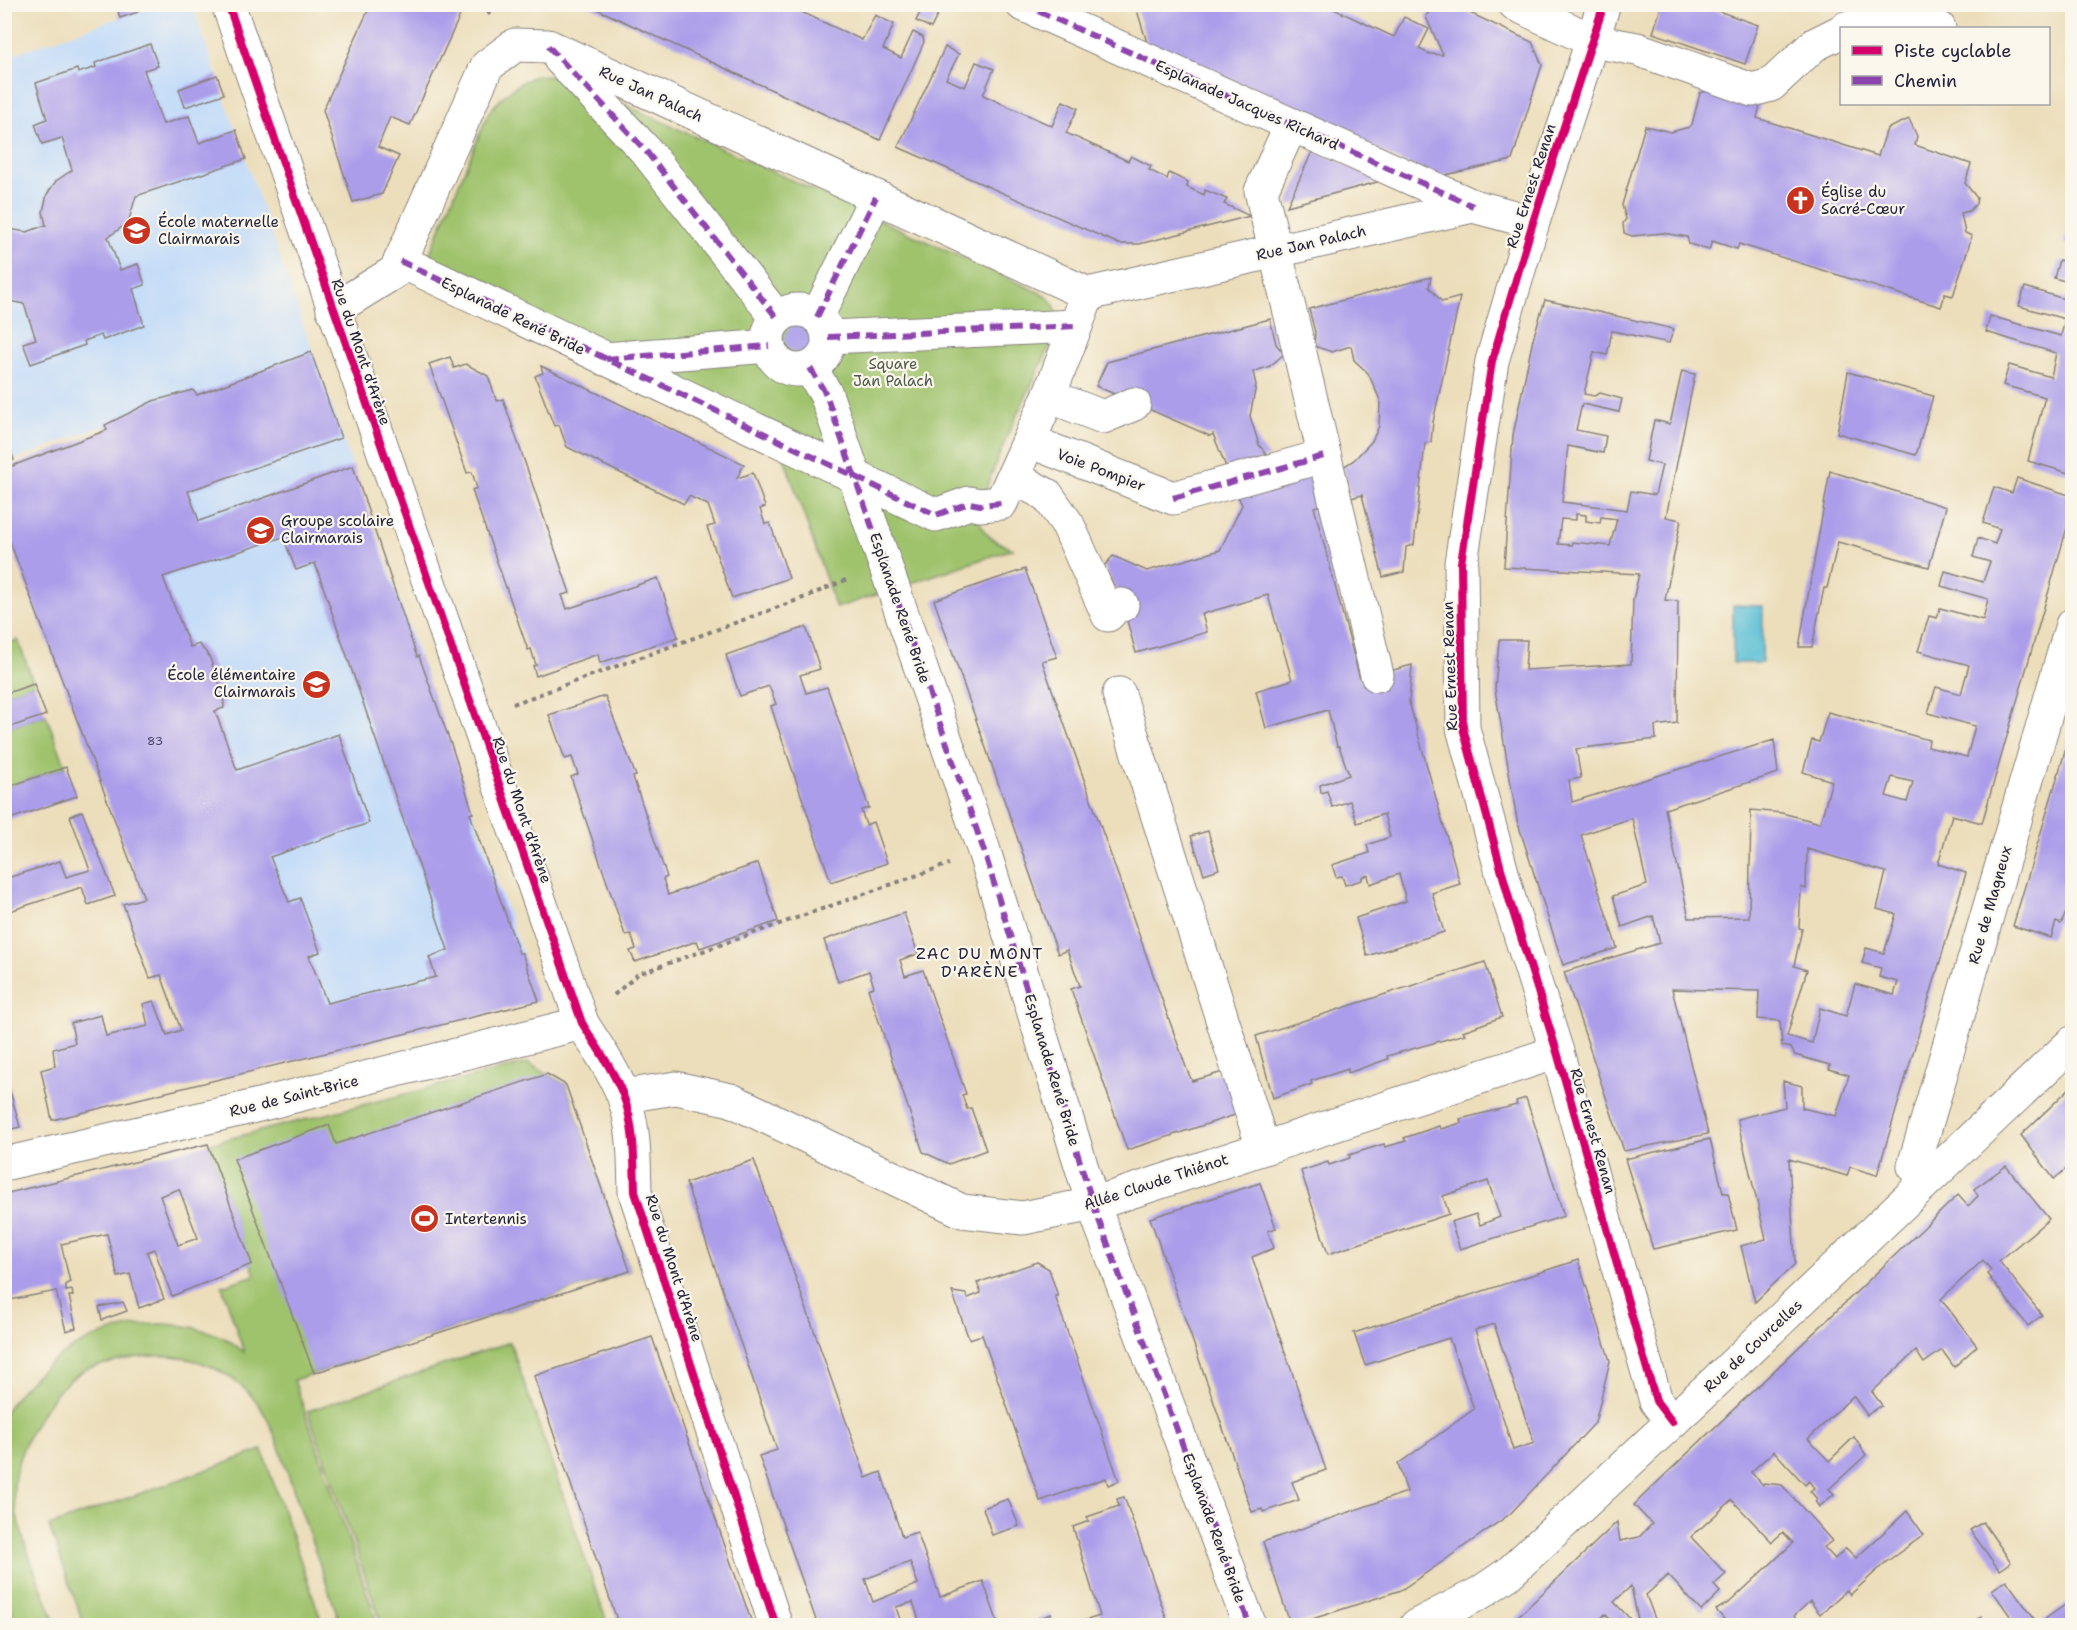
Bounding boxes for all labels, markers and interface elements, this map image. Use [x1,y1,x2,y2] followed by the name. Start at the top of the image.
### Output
[1840,27,2050,105] legend
[1894,39,2011,63] text: Piste cyclable
[1152,55,1343,155] street label: Esplanade Jacques Richard
[596,61,706,127] street label: Rue Jan Palach
[1894,69,1957,93] text: Chemin
[1501,121,1561,251] street label: Rue Ernest Renan
[1821,181,1905,219] place label: Église du Sacré-Cœur
[1784,185,1816,217] church icon: Église du Sacré-Cœur
[158,211,279,249] place label: École maternelle Clairmarais
[121,215,153,247] school or university icon: École maternelle Clairmarais
[1254,221,1368,265] street label: Rue Jan Palach
[438,272,588,360] street label: Esplanade René Bride
[326,276,396,428] street label: Rue du Mont d'Arène
[853,354,933,391] park label: Square Jan Palach
[1054,444,1148,496] street label: Voie Pompier
[281,511,394,548] place label: Groupe scolaire Clairmarais
[244,514,276,546] school or university icon: Groupe scolaire Clairmarais
[865,530,935,686] street label: Esplanade René Bride
[1438,601,1462,731] street label: Rue Ernest Renan
[167,664,296,702] place label: École élémentaire Clairmarais
[301,668,333,700] school or university icon: École élémentaire Clairmarais
[147,733,163,749] house number: 83
[487,734,557,886] street label: Rue du Mont d'Arène
[1964,843,2016,966] street label: Rue de Magneux
[916,943,1044,982] district label: ZAC DU MONT D'ARÈNE
[1019,991,1085,1149] street label: Esplanade René Bride
[1566,1066,1620,1196] street label: Rue Ernest Renan
[227,1070,361,1122] street label: Rue de Saint-Brice
[1081,1149,1231,1215] street label: Allée Claude Thiénot
[641,1192,707,1344] street label: Rue du Mont d'Arène
[408,1203,440,1235] sports icon: Intertennis
[445,1209,527,1229] place label: Intertennis
[1699,1295,1807,1397] street label: Rue de Courcelles
[1178,1450,1250,1606] street label: Esplanade René Bride

